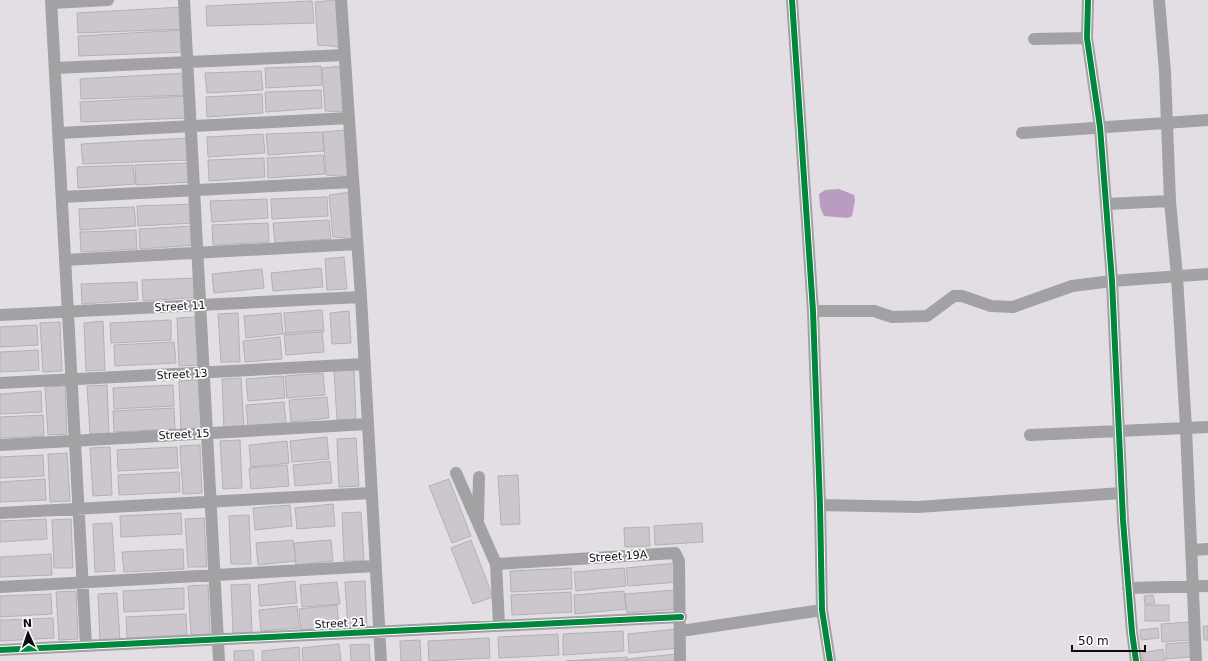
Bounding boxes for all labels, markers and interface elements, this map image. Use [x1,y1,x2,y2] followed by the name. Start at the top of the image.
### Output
[154,299,206,314] street label: Street 11
[156,367,208,382] street label: Street 13
[158,427,210,442] street label: Street 15
[588,548,648,565] street label: Street 19A
[8,613,48,653] north arrow
[314,616,366,631] street label: Street 21
[23,617,32,630] text: N
[1072,627,1145,653] scale bar
[1078,634,1109,648] text: 50 m

